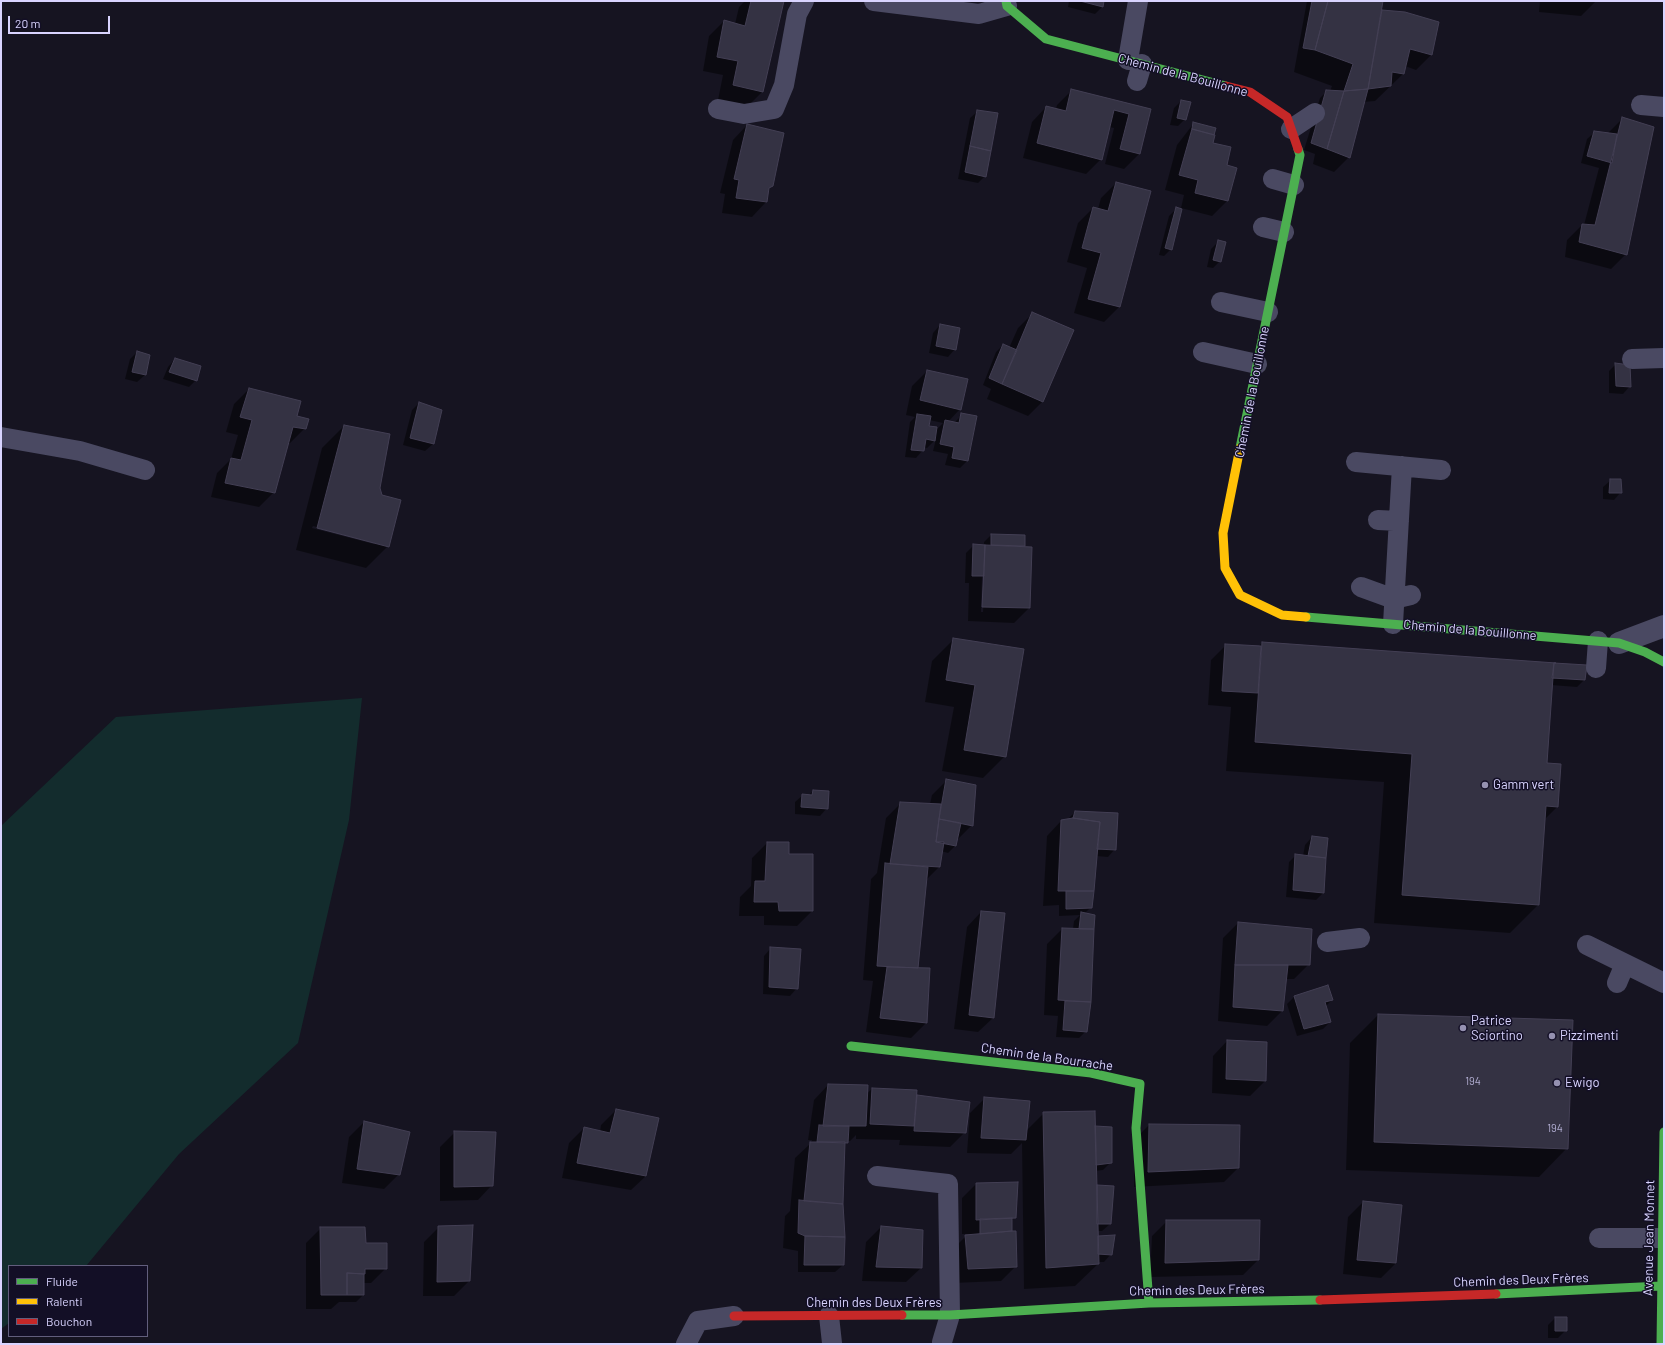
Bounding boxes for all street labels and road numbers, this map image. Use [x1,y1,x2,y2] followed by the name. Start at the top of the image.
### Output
[1116,50,1250,100] street label: Chemin de la Bouillonne
[1232,325,1272,459] street label: Chemin de la Bouillonne
[1403,616,1537,644] street label: Chemin de la Bouillonne
[980,1040,1114,1074] street label: Chemin de la Bourrache
[1640,1180,1658,1296] street label: Avenue Jean Monnet
[1453,1270,1589,1290] street label: Chemin des Deux Frères
[1129,1281,1265,1299] street label: Chemin des Deux Frères
[806,1295,942,1311] street label: Chemin des Deux Frères

